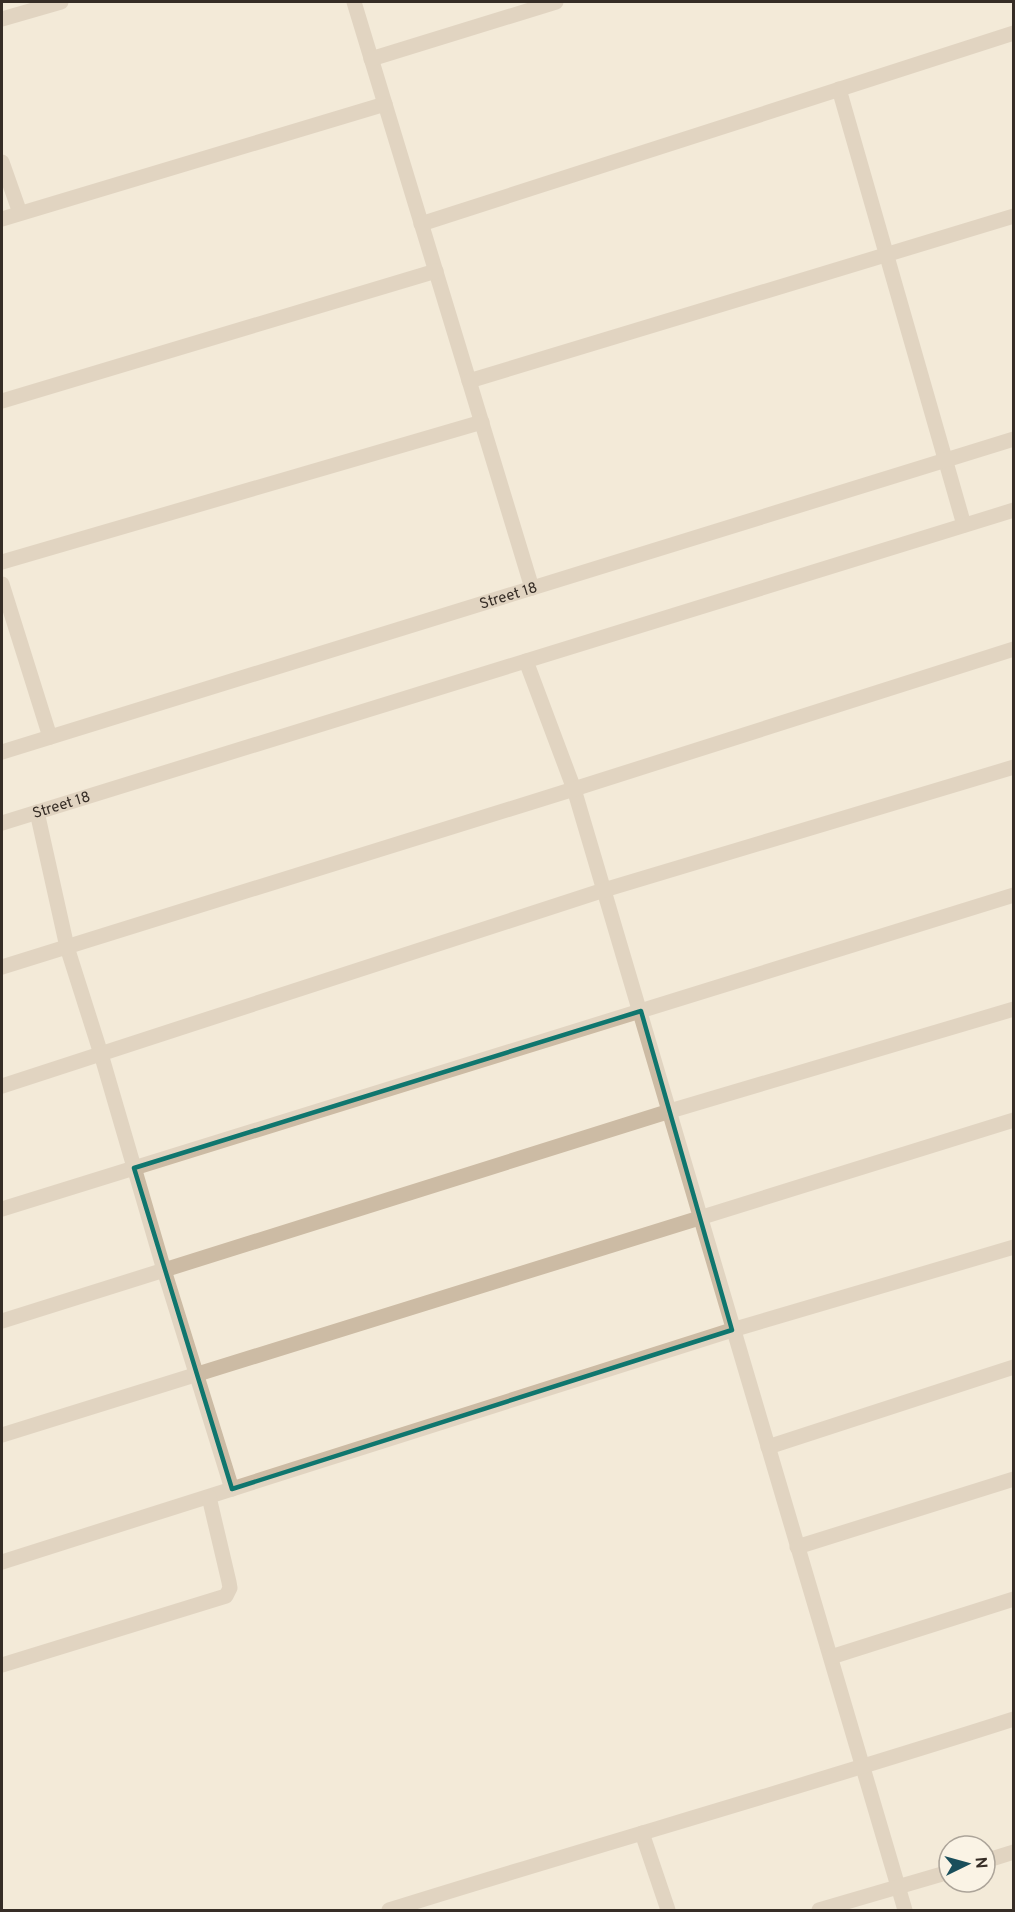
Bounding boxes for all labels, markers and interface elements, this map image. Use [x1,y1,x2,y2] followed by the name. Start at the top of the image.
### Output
[477,579,540,615] street label: Street 18
[30,788,93,824] street label: Street 18
[937,1834,997,1894] north arrow
[969,1856,990,1869] text: N

